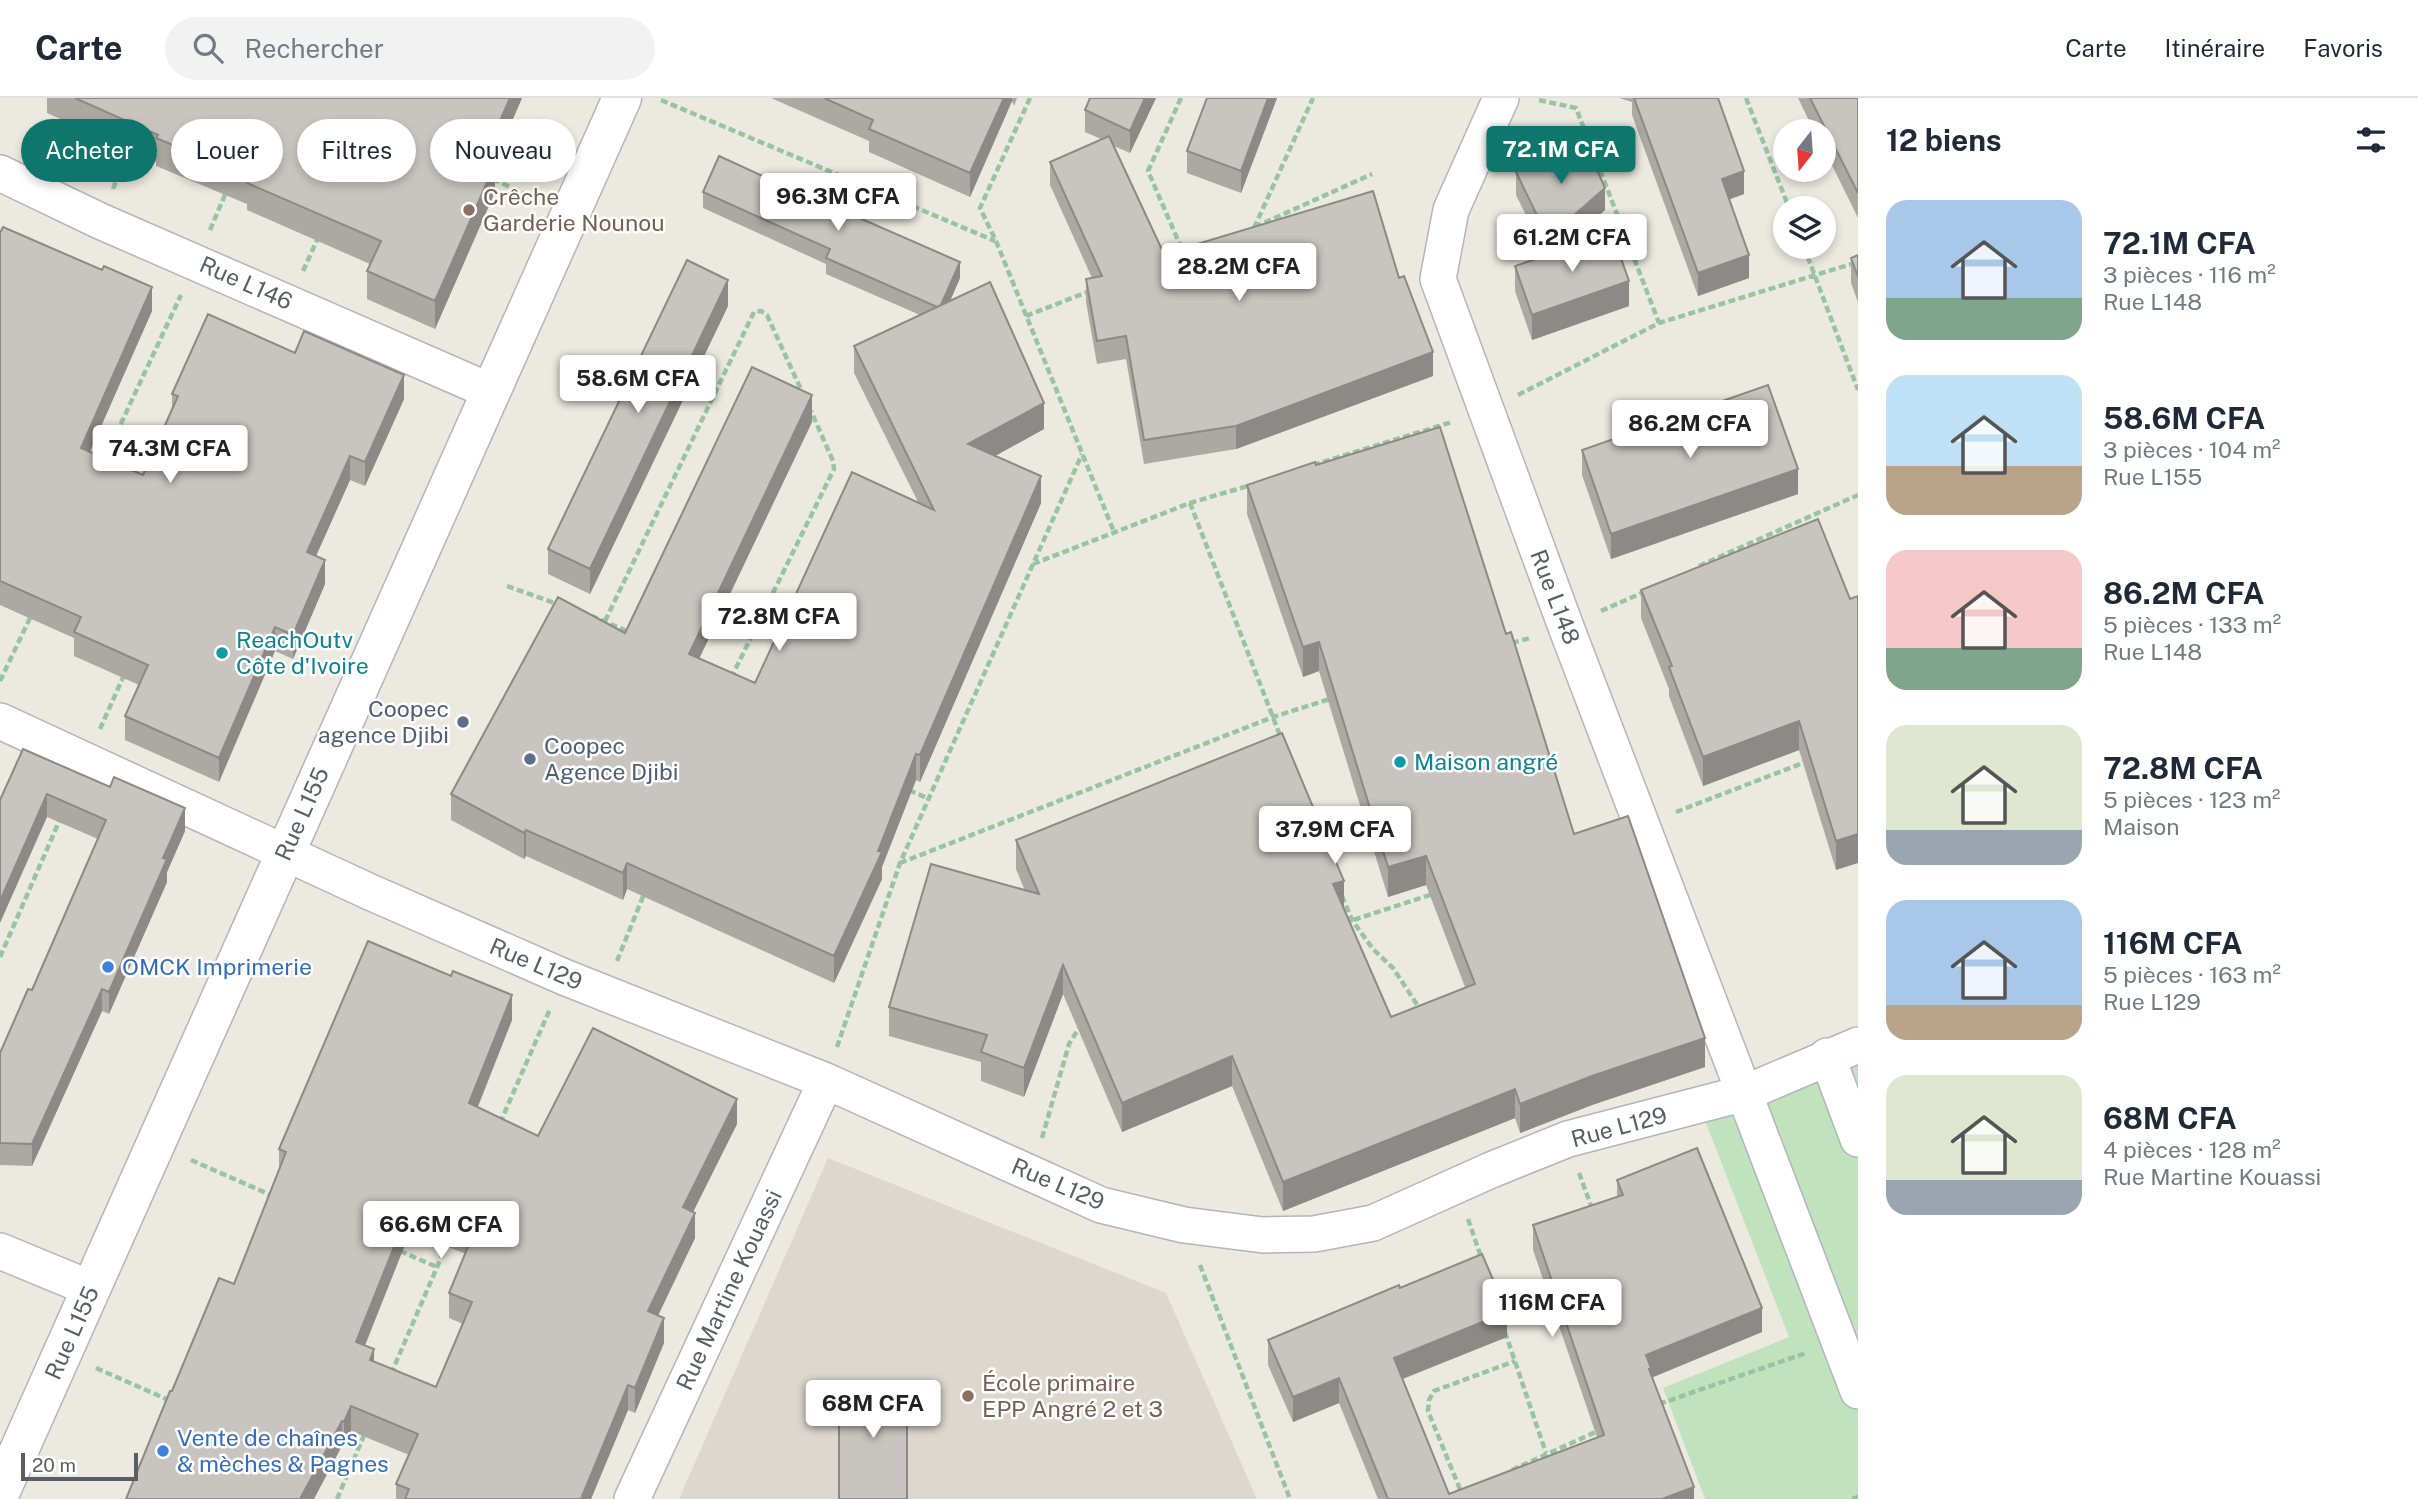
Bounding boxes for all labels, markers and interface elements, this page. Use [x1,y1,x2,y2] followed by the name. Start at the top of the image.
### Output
[165,17,655,80] search box
[35,29,123,67] text: Carte
[189,29,227,67] icon: search
[245,33,384,64] text: Rechercher
[2065,34,2127,62] text: Carte
[2165,34,2265,62] text: Itinéraire
[2303,34,2383,62] text: Favoris
[21,119,157,182] chip: Acheter
[171,119,283,182] chip: Louer
[297,119,416,182] chip: Filtres
[430,119,576,182] chip: Nouveau
[1773,119,1836,182] north arrow
[1773,119,1836,259] map controls
[2352,121,2390,159] icon: filters
[1886,122,2002,158] text: 12 biens
[1481,126,1641,186] pin: 72.1M CFA
[1502,135,1620,162] text: 72.1M CFA
[758,174,918,233] pin: 96.3M CFA
[776,182,900,209] text: 96.3M CFA
[483,183,665,236] place label: Crêche Garderie Nounou
[1773,196,1836,259] button: layers
[461,202,477,218] marker: Crêche Garderie Nounou
[1492,214,1652,274] pin: 61.2M CFA
[1513,223,1631,250] text: 61.2M CFA
[2103,225,2256,261] text: 72.1M CFA
[1942,228,2026,312] icon: home
[1159,244,1319,303] pin: 28.2M CFA
[196,250,297,315] street label: Rue L146
[1177,252,1301,279] text: 28.2M CFA
[2103,261,2276,288] text: 3 pièces · 116 m²
[2103,288,2202,315] text: Rue L148
[558,356,718,415] pin: 58.6M CFA
[576,364,700,391] text: 58.6M CFA
[1610,400,1770,460] pin: 86.2M CFA
[2103,400,2265,436] text: 58.6M CFA
[1942,403,2026,487] icon: home
[1628,409,1752,436] text: 86.2M CFA
[90,426,250,485] pin: 74.3M CFA
[109,434,231,461] text: 74.3M CFA
[2103,436,2281,463] text: 3 pièces · 104 m²
[2103,463,2202,490] text: Rue L155
[1525,546,1586,648] street label: Rue L148
[2103,575,2265,611] text: 86.2M CFA
[1942,578,2026,662] icon: home
[699,594,859,653] pin: 72.8M CFA
[718,602,840,629] text: 72.8M CFA
[2103,611,2281,638] text: 5 pièces · 133 m²
[236,626,369,679] place label: ReachOutv Côte d'Ivoire
[2103,638,2202,665] text: Rue L148
[214,645,230,661] marker: ReachOutv Côte d'Ivoire
[318,695,449,748] place label: Coopec agence Djibi
[455,714,471,730] marker: Coopec agence Djibi
[544,732,678,785] place label: Coopec Agence Djibi
[1414,748,1558,775] place label: Maison angré
[2103,750,2263,786] text: 72.8M CFA
[522,751,538,767] marker: Coopec Agence Djibi
[1942,753,2026,837] icon: home
[1392,754,1408,770] marker: Maison angré
[269,763,334,865] street label: Rue L155
[2103,786,2280,813] text: 5 pièces · 123 m²
[1255,806,1415,866] pin: 37.9M CFA
[2103,813,2180,840] text: Maison
[1275,815,1395,842] text: 37.9M CFA
[2103,925,2243,961] text: 116M CFA
[1942,928,2026,1012] icon: home
[486,932,587,995] street label: Rue L129
[122,953,312,980] place label: OMCK Imprimerie
[100,959,116,975] marker: OMCK Imprimerie
[2103,961,2281,988] text: 5 pièces · 163 m²
[2103,988,2201,1015] text: Rue L129
[2103,1100,2237,1136] text: 68M CFA
[1568,1101,1670,1152] street label: Rue L129
[1942,1103,2026,1187] icon: home
[2103,1136,2281,1163] text: 4 pièces · 128 m²
[1008,1152,1109,1215] street label: Rue L129
[2103,1163,2321,1190] text: Rue Martine Kouassi
[670,1185,787,1394] street label: Rue Martine Kouassi
[361,1202,521,1261] pin: 66.6M CFA
[379,1210,503,1237] text: 66.6M CFA
[1480,1280,1624,1339] pin: 116M CFA
[39,1282,104,1384] street label: Rue L155
[1499,1288,1605,1315] text: 116M CFA
[982,1369,1163,1422] place label: École primaire EPP Angré 2 et 3
[808,1380,938,1440] pin: 68M CFA
[960,1388,976,1404] marker: École primaire EPP Angré 2 et 3
[822,1389,924,1416] text: 68M CFA
[177,1424,389,1477] place label: Vente de chaînes & mèches & Pagnes
[155,1443,171,1459] marker: Vente de chaînes & mèches & Pagnes
[21,1450,138,1482] scale bar
[32,1454,76,1476] text: 20 m

